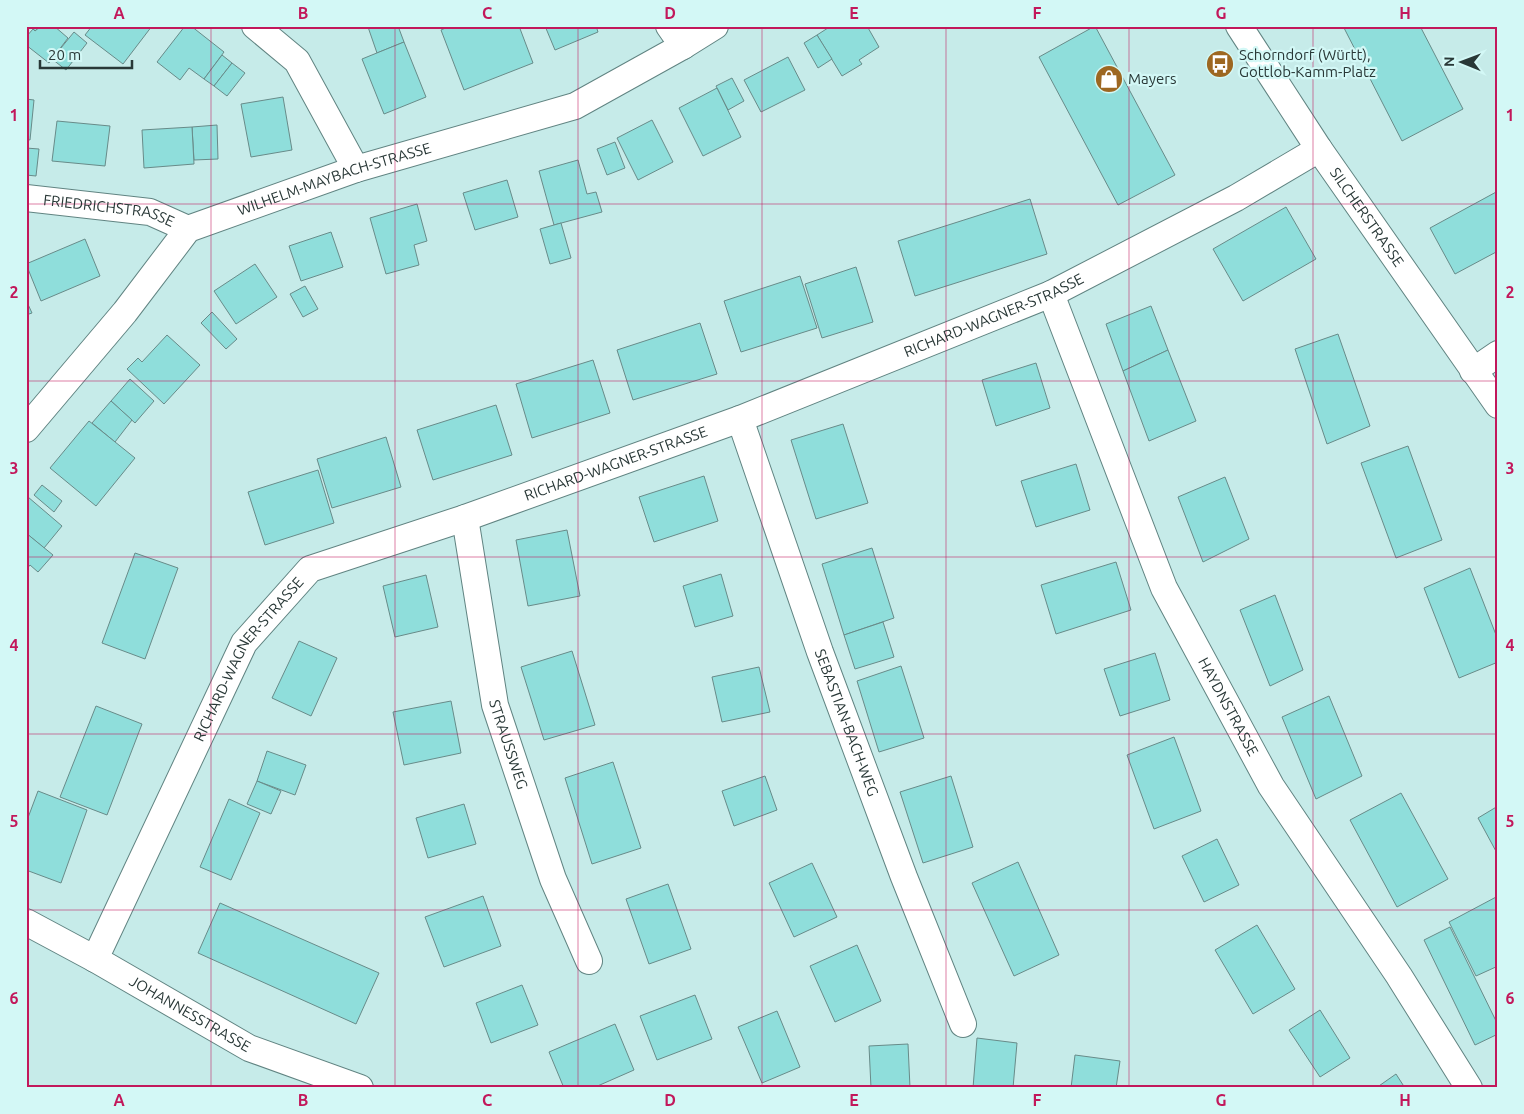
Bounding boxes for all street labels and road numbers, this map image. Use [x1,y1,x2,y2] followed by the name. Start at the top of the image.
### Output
[235,139,433,219] street label: WILHELM-MAYBACH-STRASSE
[1327,164,1407,270] street label: SILCHERSTRASSE
[42,191,177,230] street label: FRIEDRICHSTRASSE
[901,270,1086,360] street label: RICHARD-WAGNER-STRASSE
[522,423,709,504] street label: RICHARD-WAGNER-STRASSE
[190,573,307,744] street label: RICHARD-WAGNER-STRASSE
[812,647,882,799] street label: SEBASTIAN-BACH-WEG
[1195,654,1262,759] street label: HAYDNSTRASSE
[486,698,532,791] street label: STRAUSSWEG
[127,972,254,1055] street label: JOHANNESSTRASSE

